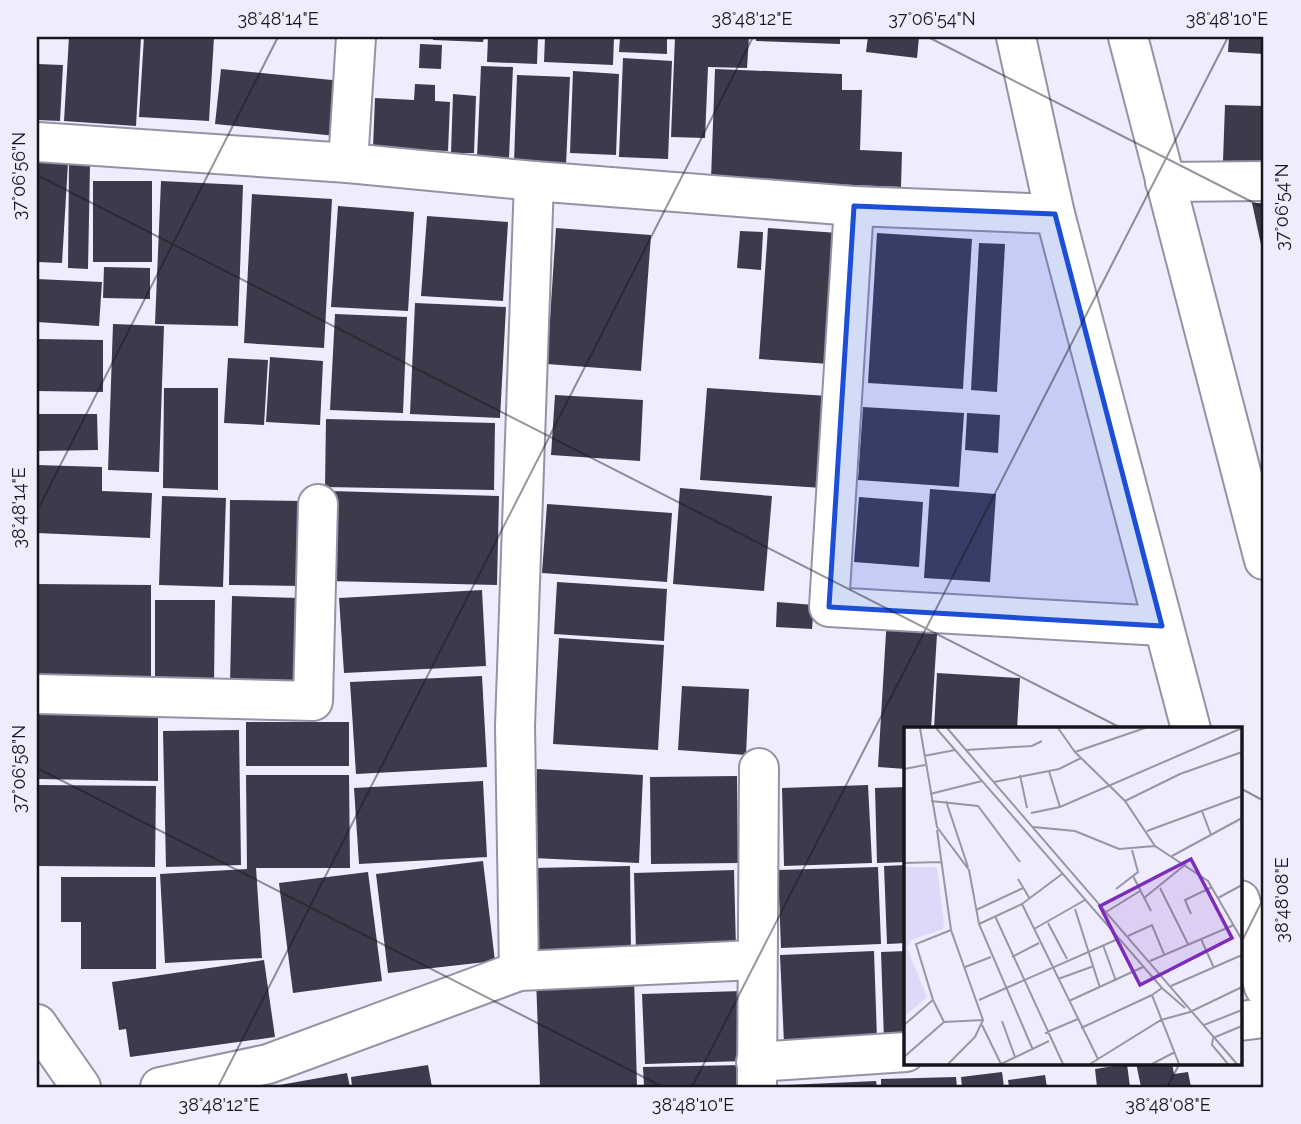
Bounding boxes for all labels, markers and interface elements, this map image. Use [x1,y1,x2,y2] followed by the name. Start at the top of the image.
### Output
[237,8,319,29] text: 38°48'14"E
[712,8,792,29] text: 38°48'12"E
[888,8,976,29] text: 37°06'54"N
[1186,8,1268,29] text: 38°48'10"E
[8,132,29,220] text: 37°06'56"N
[1271,163,1292,251] text: 37°06'54"N
[8,467,29,549] text: 38°48'14"E
[8,725,29,813] text: 37°06'58"N
[904,727,1242,1064] inset map
[1271,857,1292,943] text: 38°48'08"E
[179,1094,259,1115] text: 38°48'12"E
[652,1094,734,1115] text: 38°48'10"E
[1125,1094,1211,1115] text: 38°48'08"E

